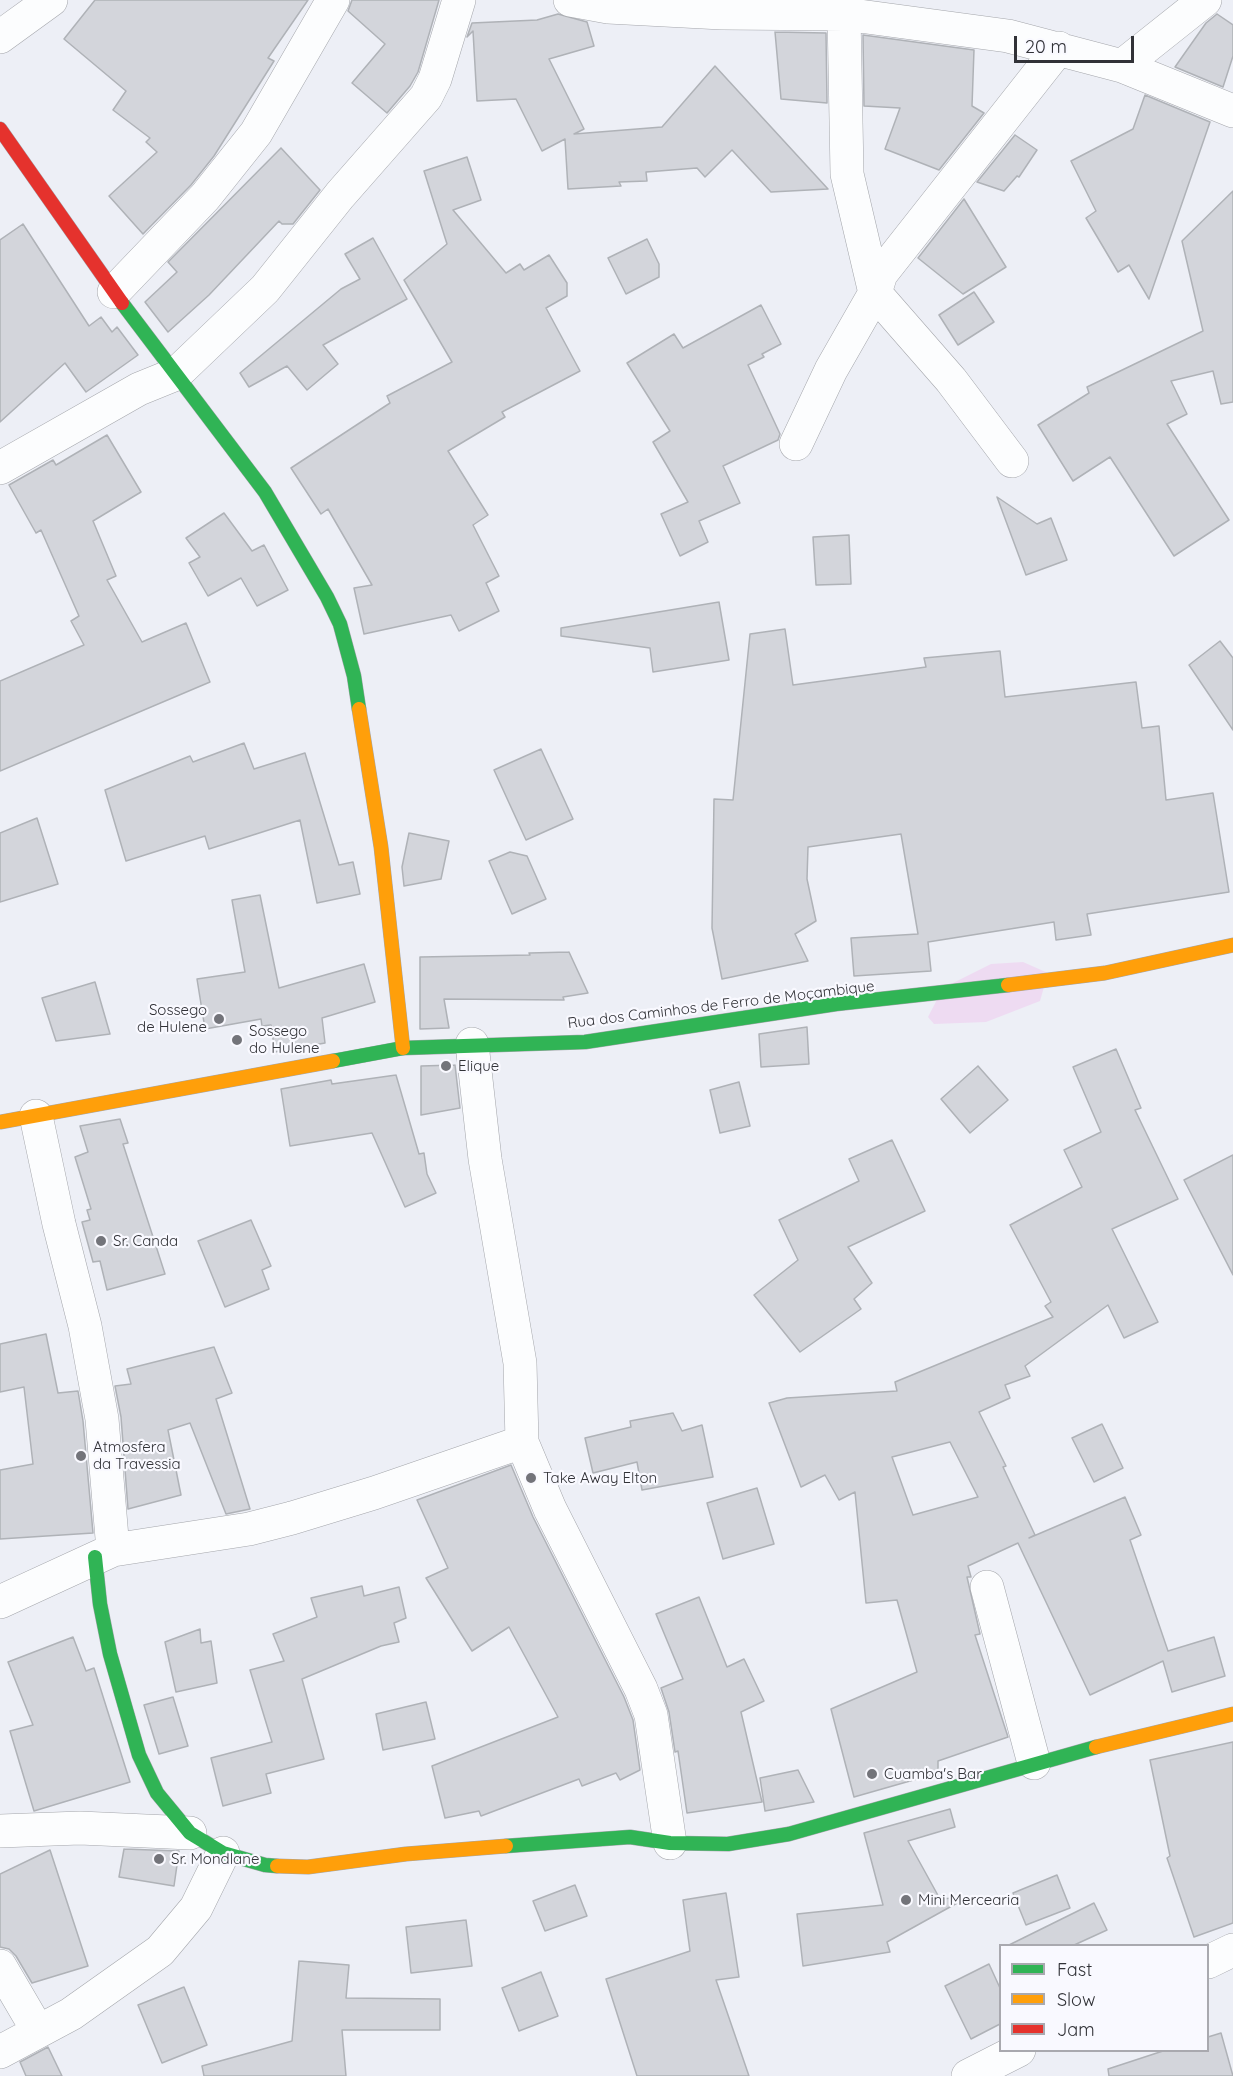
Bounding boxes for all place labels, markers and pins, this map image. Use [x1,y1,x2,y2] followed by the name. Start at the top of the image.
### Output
[137,1001,207,1036] place label: Sossego de Hulene
[212,1012,226,1026] marker: Sossego de Hulene
[249,1022,319,1057] place label: Sossego do Hulene
[230,1033,244,1047] marker: Sossego do Hulene
[458,1057,499,1075] place label: Elique
[439,1059,453,1073] marker: Elique
[113,1232,178,1250] place label: Sr. Canda
[94,1234,108,1248] marker: Sr. Canda
[93,1438,181,1473] place label: Atmosfera da Travessia
[74,1449,88,1463] marker: Atmosfera da Travessia
[543,1469,657,1487] place label: Take Away Elton
[524,1471,538,1485] marker: Take Away Elton
[884,1765,982,1783] place label: Cuamba's Bar
[865,1767,879,1781] marker: Cuamba's Bar
[171,1850,259,1868] place label: Sr. Mondlane
[152,1852,166,1866] marker: Sr. Mondlane
[918,1891,1019,1909] place label: Mini Mercearia
[899,1893,913,1907] marker: Mini Mercearia

